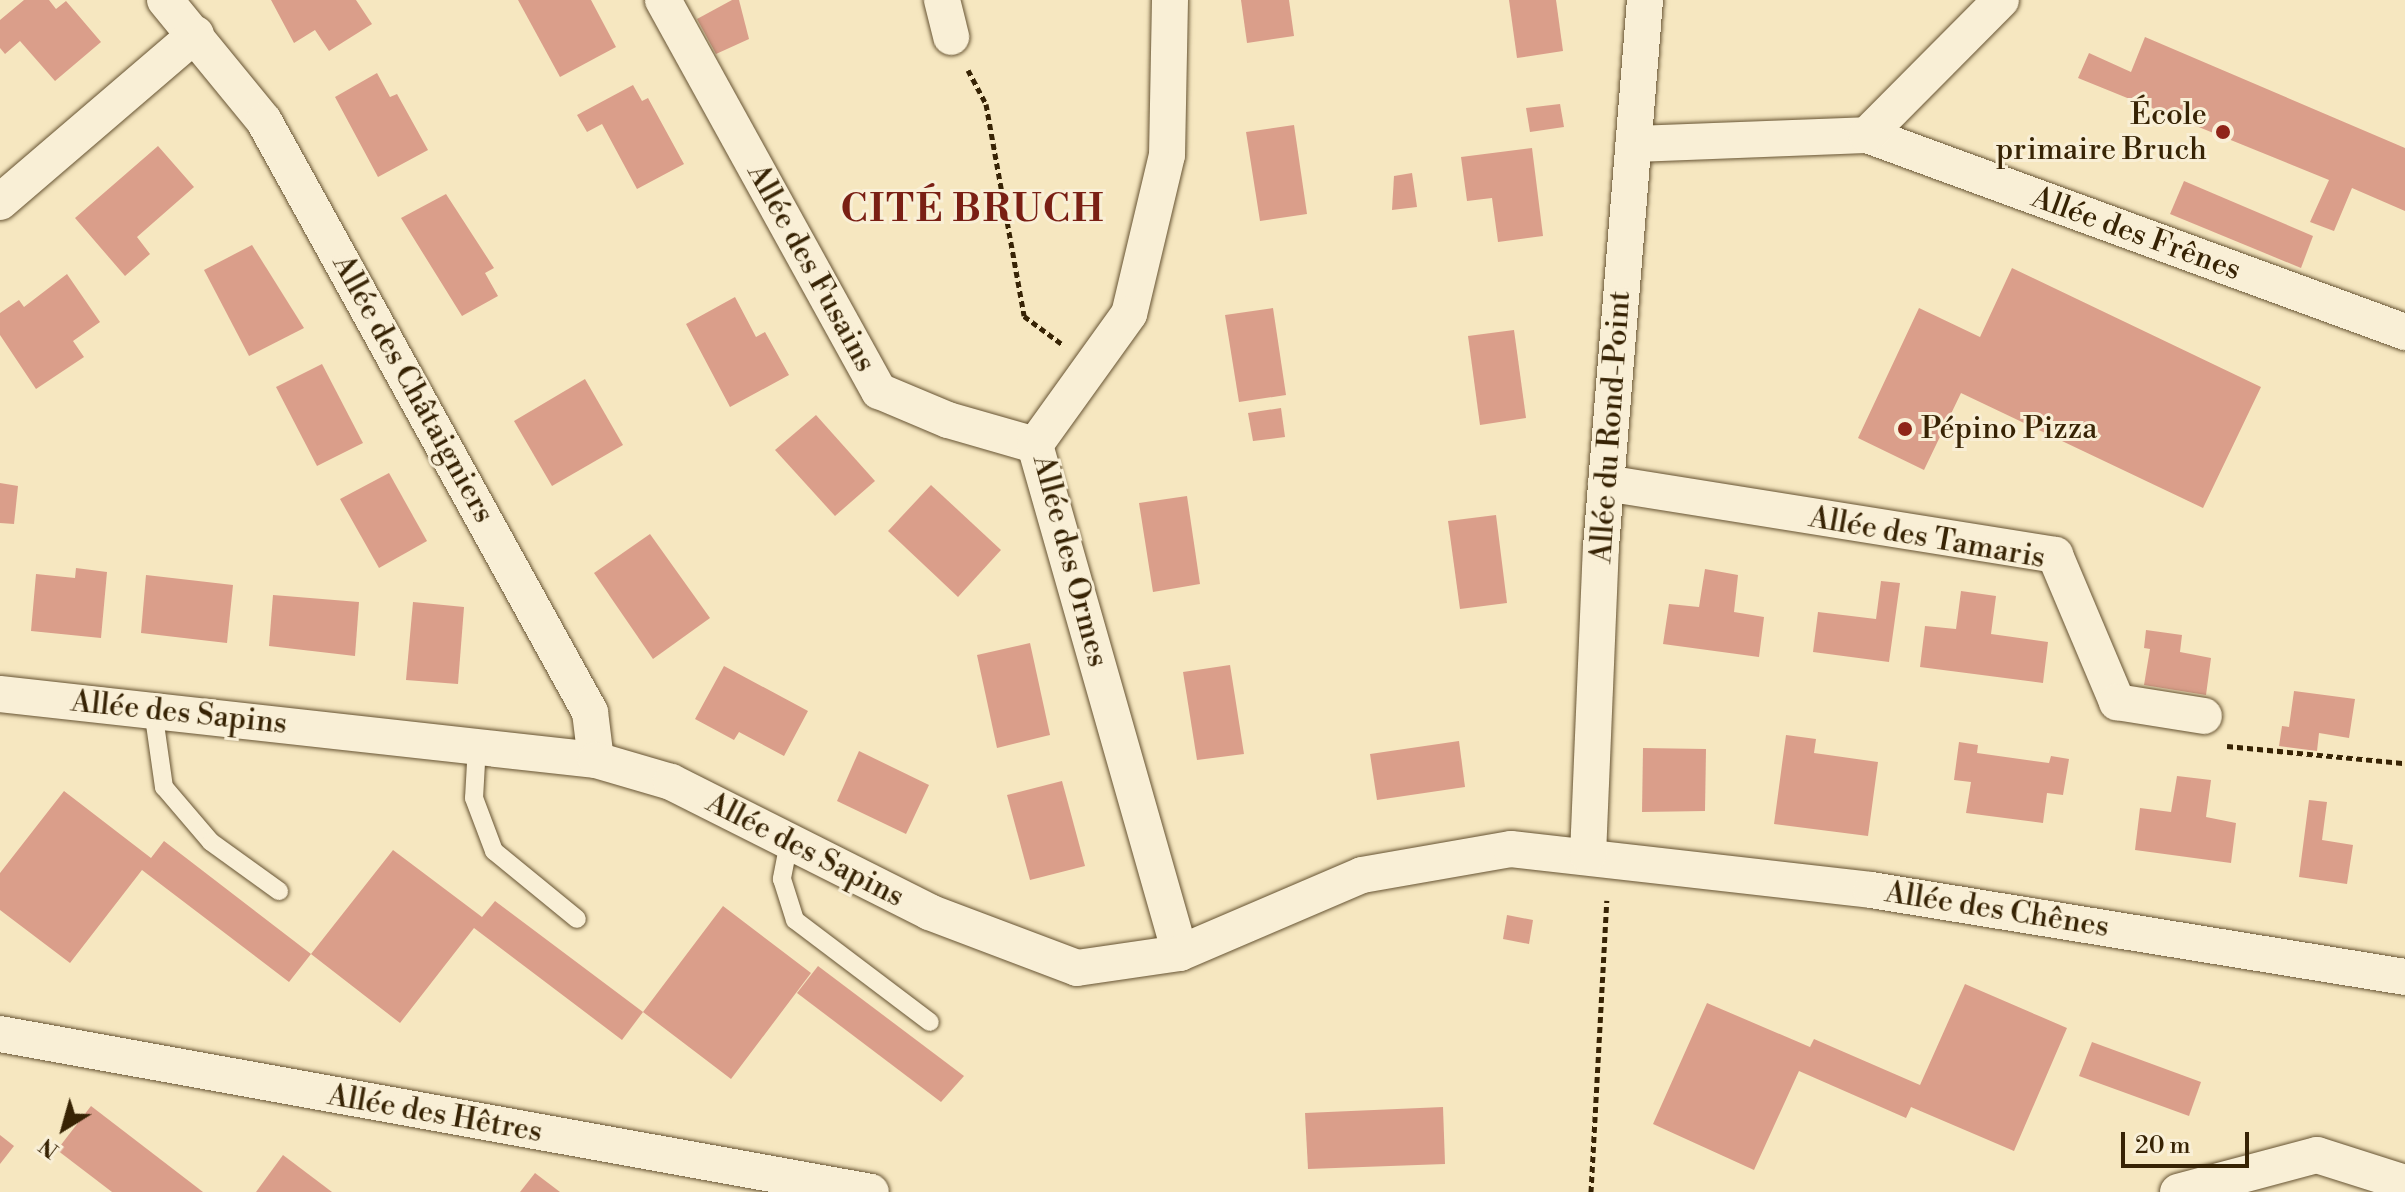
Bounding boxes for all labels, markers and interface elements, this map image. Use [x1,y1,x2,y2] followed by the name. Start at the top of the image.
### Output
[1996,97,2207,168] place label: École primaire Bruch
[2214,123,2232,141] marker: École primaire Bruch
[739,158,883,378] street label: Allée des Fusains
[2027,180,2245,288] street label: Allée des Frênes
[841,187,1105,233] district label: CITÉ BRUCH
[324,249,502,529] street label: Allée des Châtaigniers
[1584,290,1638,564] street label: Allée du Rond-Point
[1921,411,2097,447] place label: Pépino Pizza
[1896,420,1914,438] marker: Pépino Pizza
[1024,451,1116,671] street label: Allée des Ormes
[1806,500,2048,576] street label: Allée des Tamaris
[69,684,289,742] street label: Allée des Sapins
[700,785,910,915] street label: Allée des Sapins
[1883,875,2111,945] street label: Allée des Chênes
[325,1077,545,1151] street label: Allée des Hêtres
[24,1088,104,1168] north arrow
[2125,1116,2253,1166] scale bar
[2135,1131,2191,1161] text: 20 m
[34,1132,64,1164] text: N

